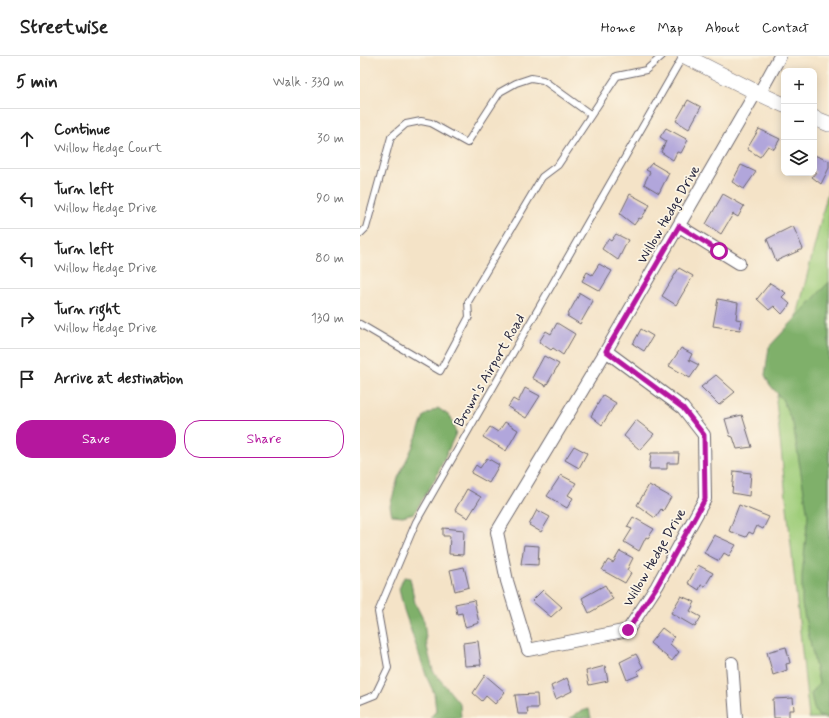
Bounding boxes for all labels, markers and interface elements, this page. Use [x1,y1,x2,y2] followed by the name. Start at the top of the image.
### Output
[20,15,108,40] text: Streetwise
[601,19,635,37] text: Home
[657,19,683,37] text: Map
[705,19,740,37] text: About
[762,19,809,37] text: Contact
[781,68,817,176] map controls
[781,68,817,104] button: +
[16,71,58,93] text: 5 min
[273,74,344,91] text: Walk · 330 m
[781,104,817,140] button: −
[54,120,110,140] text: Continue
[16,128,38,150] icon: ahead
[317,130,344,147] text: 30 m
[54,140,162,157] text: Willow Hedge Court
[781,140,817,176] button: layers
[633,162,705,267] street label: Willow Hedge Drive
[54,180,114,200] text: Turn left
[16,188,38,210] icon: left
[316,190,344,207] text: 90 m
[54,200,157,217] text: Willow Hedge Drive
[54,240,114,260] text: Turn left
[710,242,728,260] route start
[16,248,38,270] icon: left
[315,250,344,267] text: 80 m
[54,260,157,277] text: Willow Hedge Drive
[54,300,121,320] text: Turn right
[16,308,38,330] icon: right
[311,310,344,327] text: 130 m
[450,311,529,430] street label: Brown's Airport Road
[54,320,157,337] text: Willow Hedge Drive
[16,368,38,390] icon: arrive
[54,369,183,389] text: Arrive at destination
[16,420,176,458] button: Save
[184,420,344,458] button: Share
[619,505,691,610] street label: Willow Hedge Drive
[619,621,637,639] route end

